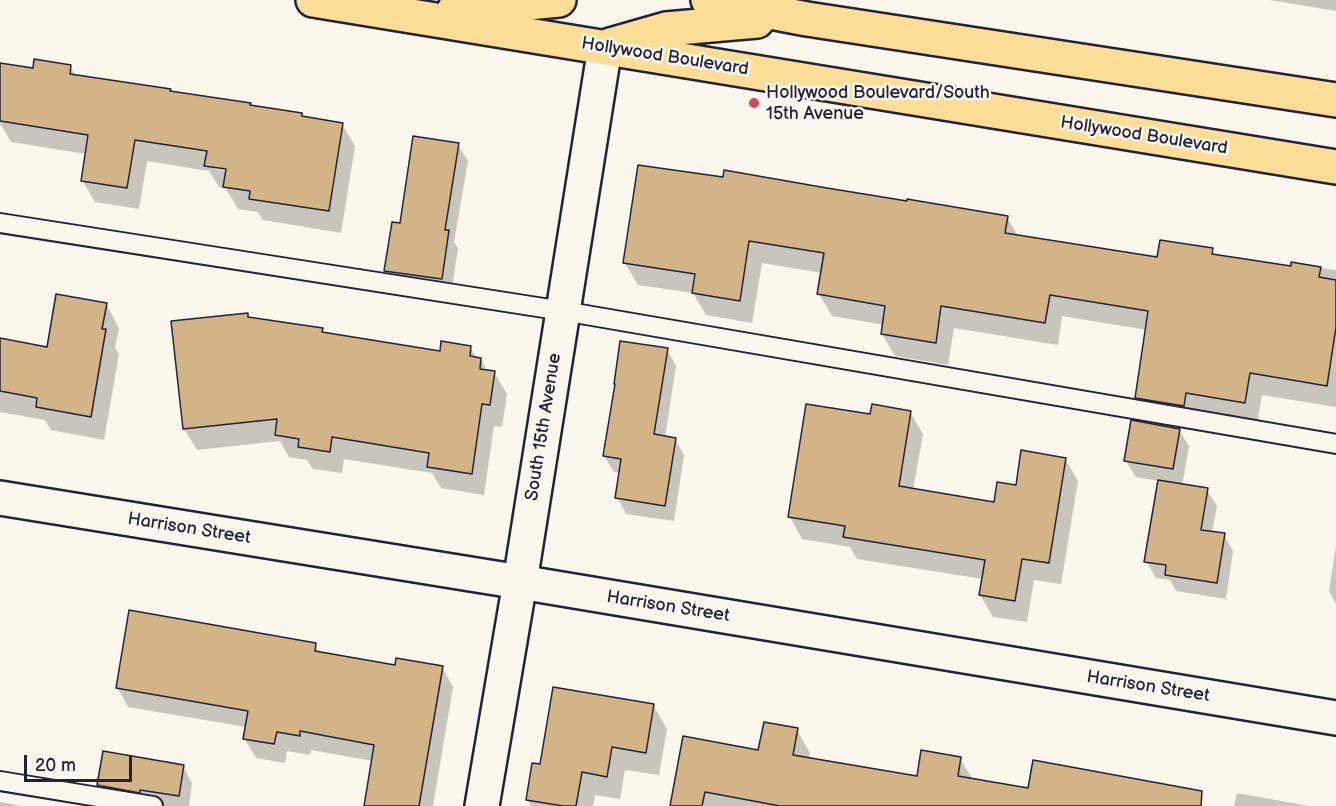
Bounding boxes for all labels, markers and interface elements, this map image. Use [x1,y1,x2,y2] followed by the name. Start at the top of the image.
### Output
[580,33,750,81] street label: Hollywood Boulevard
[766,82,990,124] place label: Hollywood Boulevard/South 15th Avenue
[747,96,761,110] marker: Hollywood Boulevard/South 15th Avenue
[1059,112,1229,160] street label: Hollywood Boulevard
[522,352,566,502] street label: South 15th Avenue
[126,509,252,549] street label: Harrison Street
[605,587,731,627] street label: Harrison Street
[1085,667,1211,707] street label: Harrison Street
[27,743,135,781] scale bar
[35,755,76,776] text: 20 m

